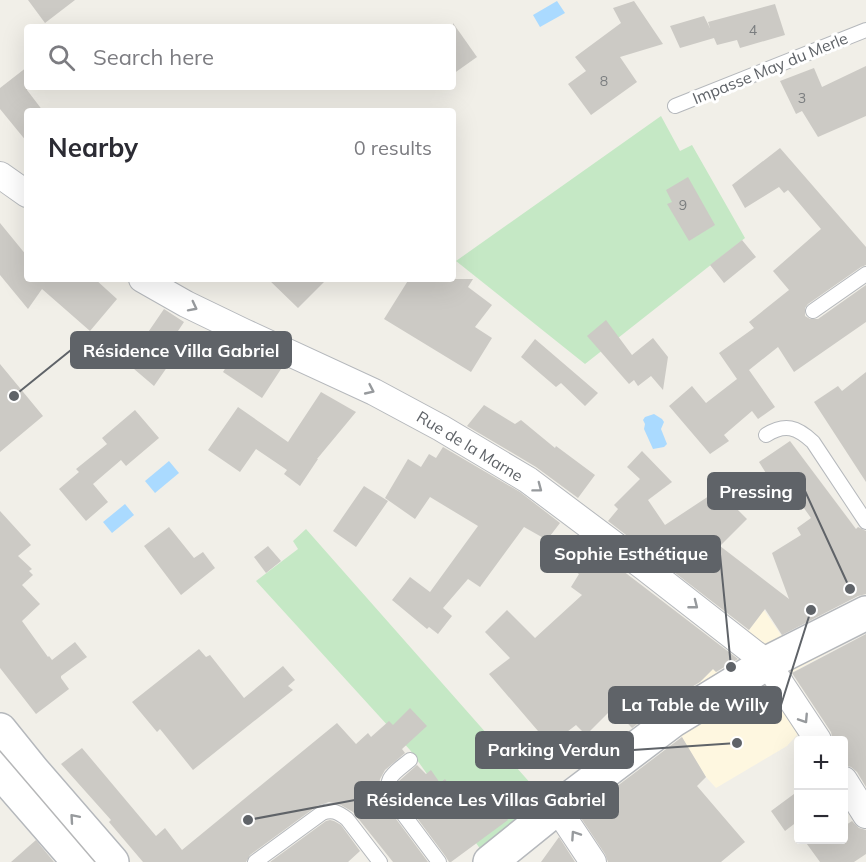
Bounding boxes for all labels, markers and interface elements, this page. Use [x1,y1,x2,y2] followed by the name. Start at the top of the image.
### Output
[749,21,758,39] house number: 4
[24,24,456,90] search box
[689,28,851,108] street label: Impasse May du Merle
[45,41,78,74] icon: search
[93,43,214,71] text: Search here
[600,72,608,90] house number: 8
[798,89,806,107] house number: 3
[48,131,138,164] text: Nearby
[354,135,432,160] text: 0 results
[679,196,687,214] house number: 9
[187,300,197,311] one-way arrow
[71,332,291,368] callout: Résidence Villa Gabriel
[83,339,279,362] text: Résidence Villa Gabriel
[363,383,374,395] one-way arrow
[413,406,527,486] street label: Rue de la Marne
[708,473,805,509] callout: Pressing
[719,480,793,503] text: Pressing
[531,481,542,492] one-way arrow
[541,536,720,572] callout: Sophie Esthétique
[554,542,708,565] text: Sophie Esthétique
[687,598,698,609] one-way arrow
[609,687,781,723] callout: La Table de Willy
[621,693,769,716] text: La Table de Willy
[797,713,808,724] one-way arrow
[476,732,633,768] callout: Parking Verdun
[794,736,848,844] map controls
[794,736,848,790] button: +
[488,738,620,761] text: Parking Verdun
[355,782,618,818] callout: Résidence Les Villas Gabriel
[366,788,606,811] text: Résidence Les Villas Gabriel
[794,790,848,844] button: −
[70,814,81,825] one-way arrow
[571,831,582,842] one-way arrow

